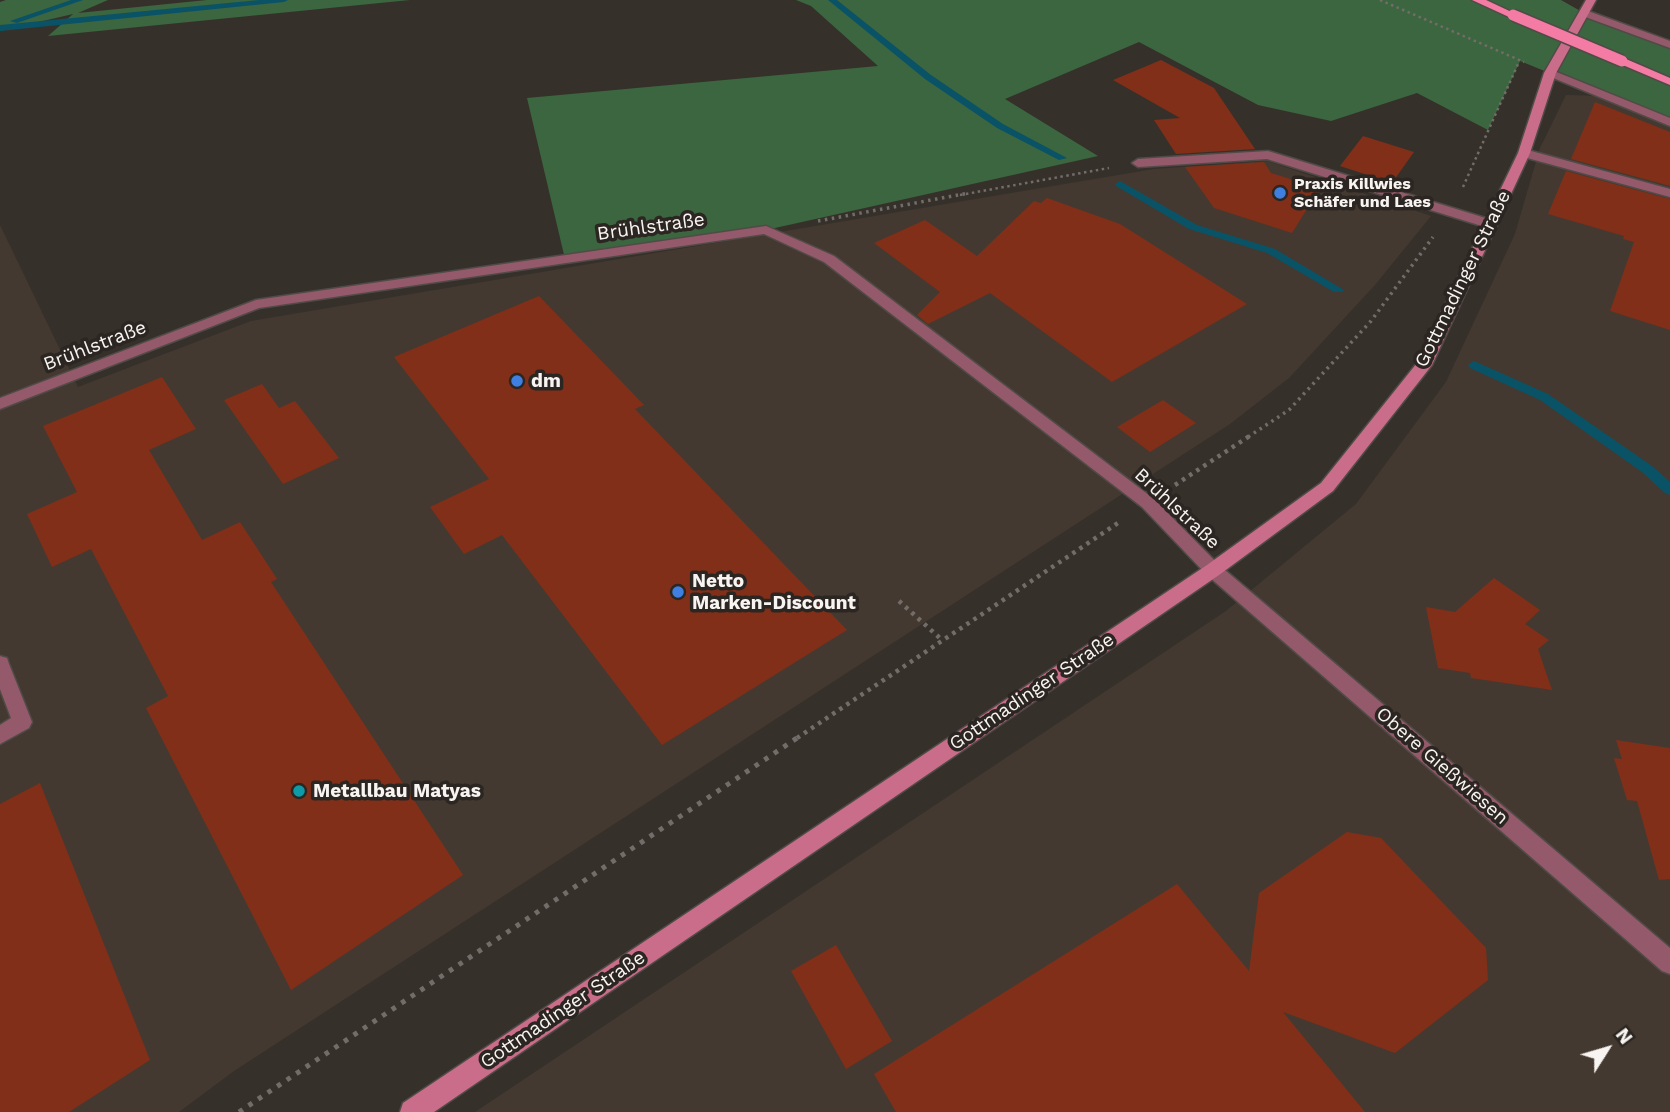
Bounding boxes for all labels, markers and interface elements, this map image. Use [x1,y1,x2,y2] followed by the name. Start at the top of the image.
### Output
[1294,174,1431,212] place label: Praxis Killwies Schäfer und Laes
[1272,185,1288,201] marker: Praxis Killwies Schäfer und Laes
[1410,187,1516,371] street label: Gottmadinger Straße
[596,208,706,246] street label: Brühlstraße
[40,316,150,376] street label: Brühlstraße
[531,370,561,392] place label: dm
[509,373,525,389] marker: dm
[1130,464,1224,554] street label: Brühlstraße
[692,570,856,614] place label: Netto Marken-Discount
[670,584,686,600] marker: Netto Marken-Discount
[945,628,1119,756] street label: Gottmadinger Straße
[1371,702,1513,830] street label: Obere Gießwiesen
[313,780,481,802] place label: Metallbau Matyas
[291,783,307,799] marker: Metallbau Matyas
[476,946,650,1074] street label: Gottmadinger Straße
[1572,1014,1642,1084] north arrow
[1611,1024,1638,1049] text: N

